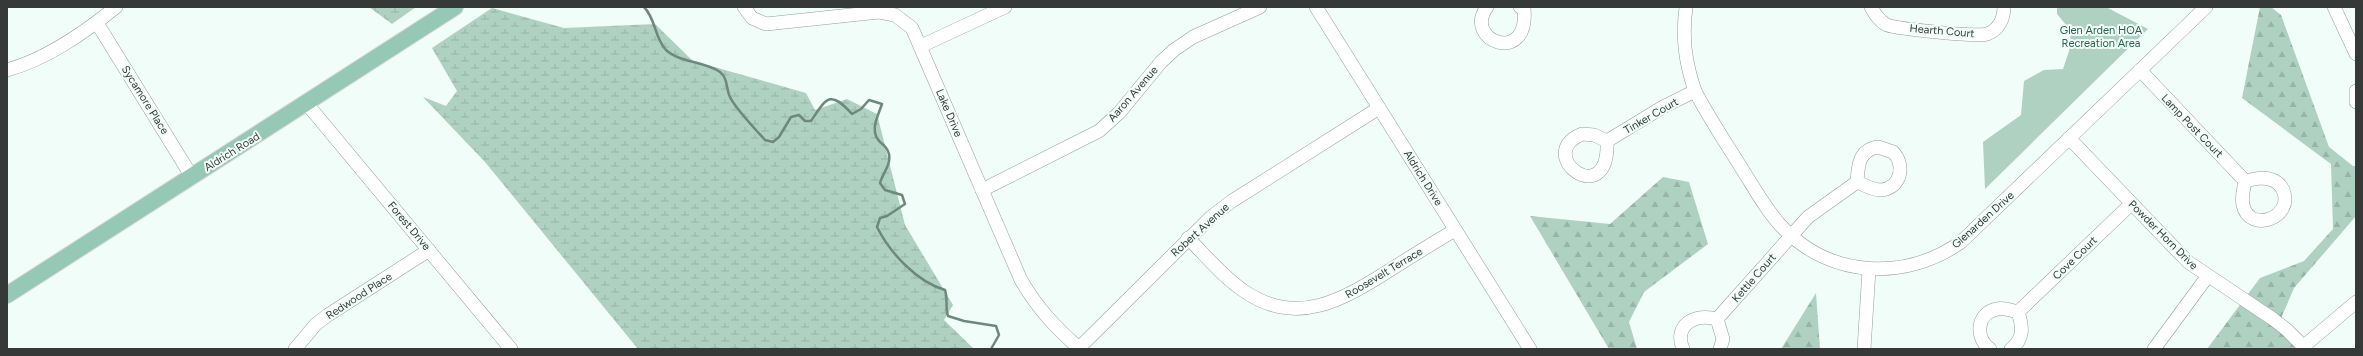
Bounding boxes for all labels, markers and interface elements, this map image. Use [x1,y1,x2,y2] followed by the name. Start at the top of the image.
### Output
[1909,22,1975,40] street label: Hearth Court
[2060,24,2143,50] park label: Glen Arden HOA Recreation Area
[119,63,171,137] street label: Sycamore Place
[1105,64,1161,124] street label: Aaron Avenue
[933,87,965,139] street label: Lake Drive
[2159,92,2225,160] street label: Lamp Post Court
[1621,95,1681,137] street label: Tinker Court
[202,130,262,174] street label: Aldrich Road
[1401,148,1445,208] street label: Aldrich Drive
[1949,189,2017,251] street label: Glenarden Drive
[2126,198,2200,272] street label: Powder Horn Drive
[385,199,433,253] street label: Forest Drive
[1168,201,1232,259] street label: Robert Avenue
[2050,234,2100,282] street label: Cove Court
[1343,245,1425,301] street label: Roosevelt Terrace
[1729,251,1779,305] street label: Kettle Court
[324,270,394,322] street label: Redwood Place

